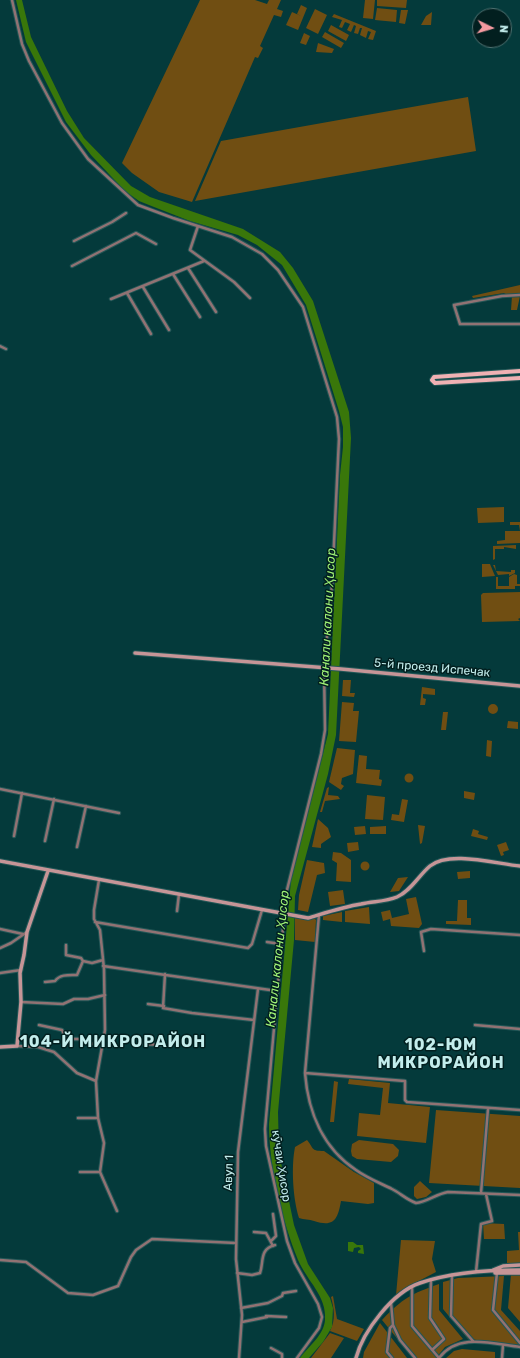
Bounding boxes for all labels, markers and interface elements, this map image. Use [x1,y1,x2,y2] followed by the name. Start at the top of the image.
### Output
[472,8,512,48] north arrow
[497,24,510,34] text: N
[317,548,339,686] water label: Канали калони Ҳисор
[373,656,491,680] street label: 5-й проезд Испечак
[263,890,293,1028] water label: Канали калони Ҳисор
[20,1032,206,1052] district label: 104-Й МИКРОРАЙОН
[377,1035,505,1073] district label: 102-ЮМ МИКРОРАЙОН
[268,1129,294,1203] street label: кӯчаи Ҳисор
[221,1155,237,1191] street label: Авул 1

